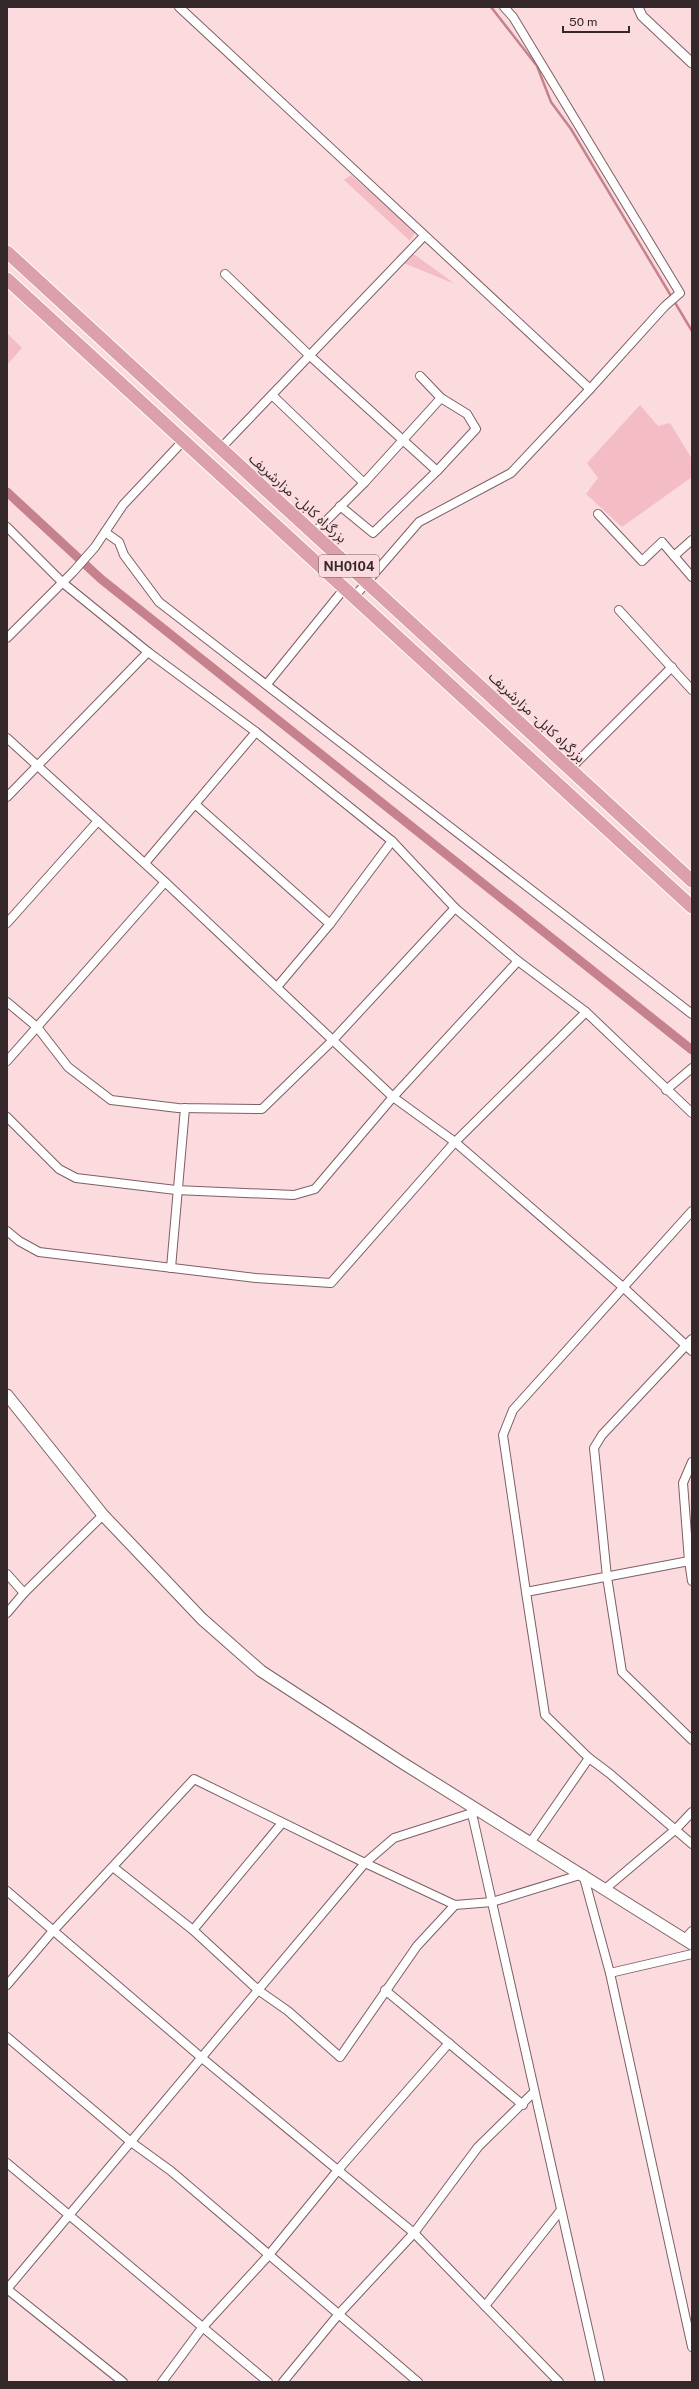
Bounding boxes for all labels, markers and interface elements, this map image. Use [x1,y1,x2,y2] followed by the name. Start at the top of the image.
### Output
[563,8,629,34] scale bar
[569,15,597,29] text: 50 m
[245,450,350,547] street label: بزرگراه کابل - مزارشریف
[319,555,379,577] road number: NH0104
[485,668,589,767] street label: بزرگراه کابل - مزارشریف

